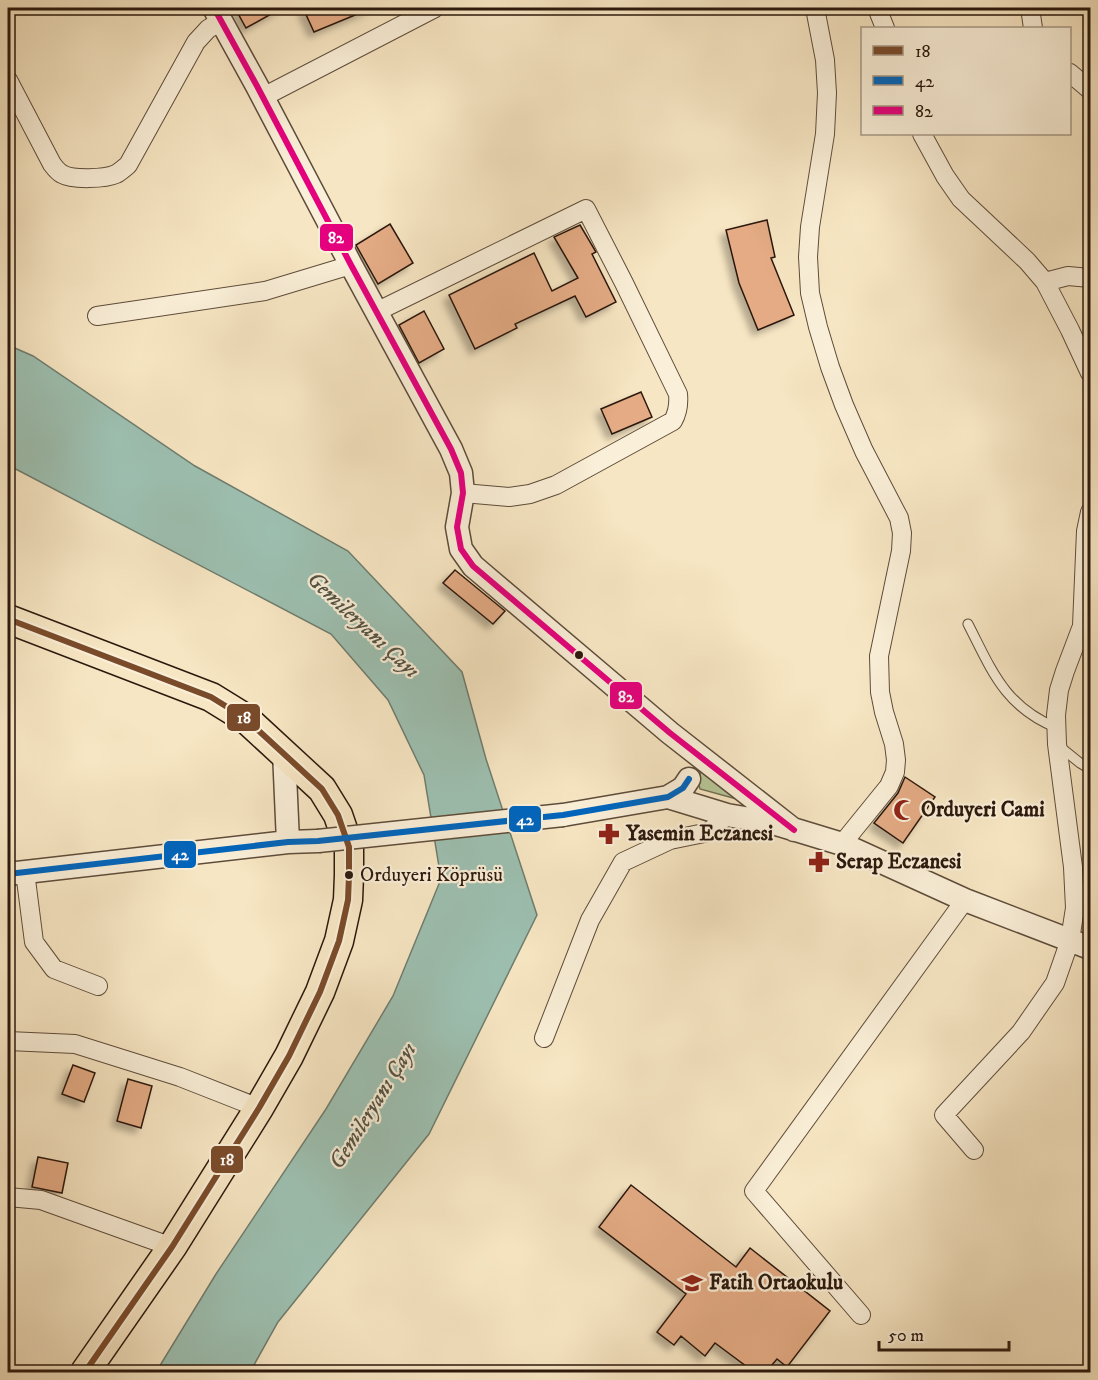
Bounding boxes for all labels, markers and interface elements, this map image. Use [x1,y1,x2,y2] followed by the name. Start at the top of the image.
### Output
[861,27,1071,135] legend
[915,41,931,63] text: 18
[915,71,934,93] text: 42
[915,101,933,123] text: 82
[319,223,354,252] line badge: 82
[328,228,345,248] text: 82
[301,566,425,684] water label: Gemileryanı Çayı
[573,649,585,661] unlabelled marker
[609,681,643,710] line badge: 82
[618,687,635,707] text: 82
[226,703,261,732] line badge: 18
[237,708,251,728] text: 18
[921,797,1045,823] place label: Orduyeri Cami
[892,798,916,822] mosque icon: Orduyeri Cami
[508,805,542,833] line badge: 42
[515,810,535,830] text: 42
[625,821,774,847] place label: Yasemin Eczanesi
[597,822,621,846] pharmacy icon: Yasemin Eczanesi
[163,840,197,869] line badge: 42
[170,845,190,865] text: 42
[836,849,962,875] place label: Serap Eczanesi
[807,850,831,874] pharmacy icon: Serap Eczanesi
[360,863,503,888] place label: Orduyeri Köprüsü
[343,869,355,881] marker: Orduyeri Köprüsü
[323,1038,423,1174] water label: Gemileryanı Çayı
[210,1145,244,1174] line badge: 18
[220,1150,234,1170] text: 18
[709,1270,843,1296] place label: Fatih Ortaokulu
[680,1271,704,1295] school or university icon: Fatih Ortaokulu
[879,1314,1010,1352] scale bar
[888,1325,924,1347] text: 50 m

